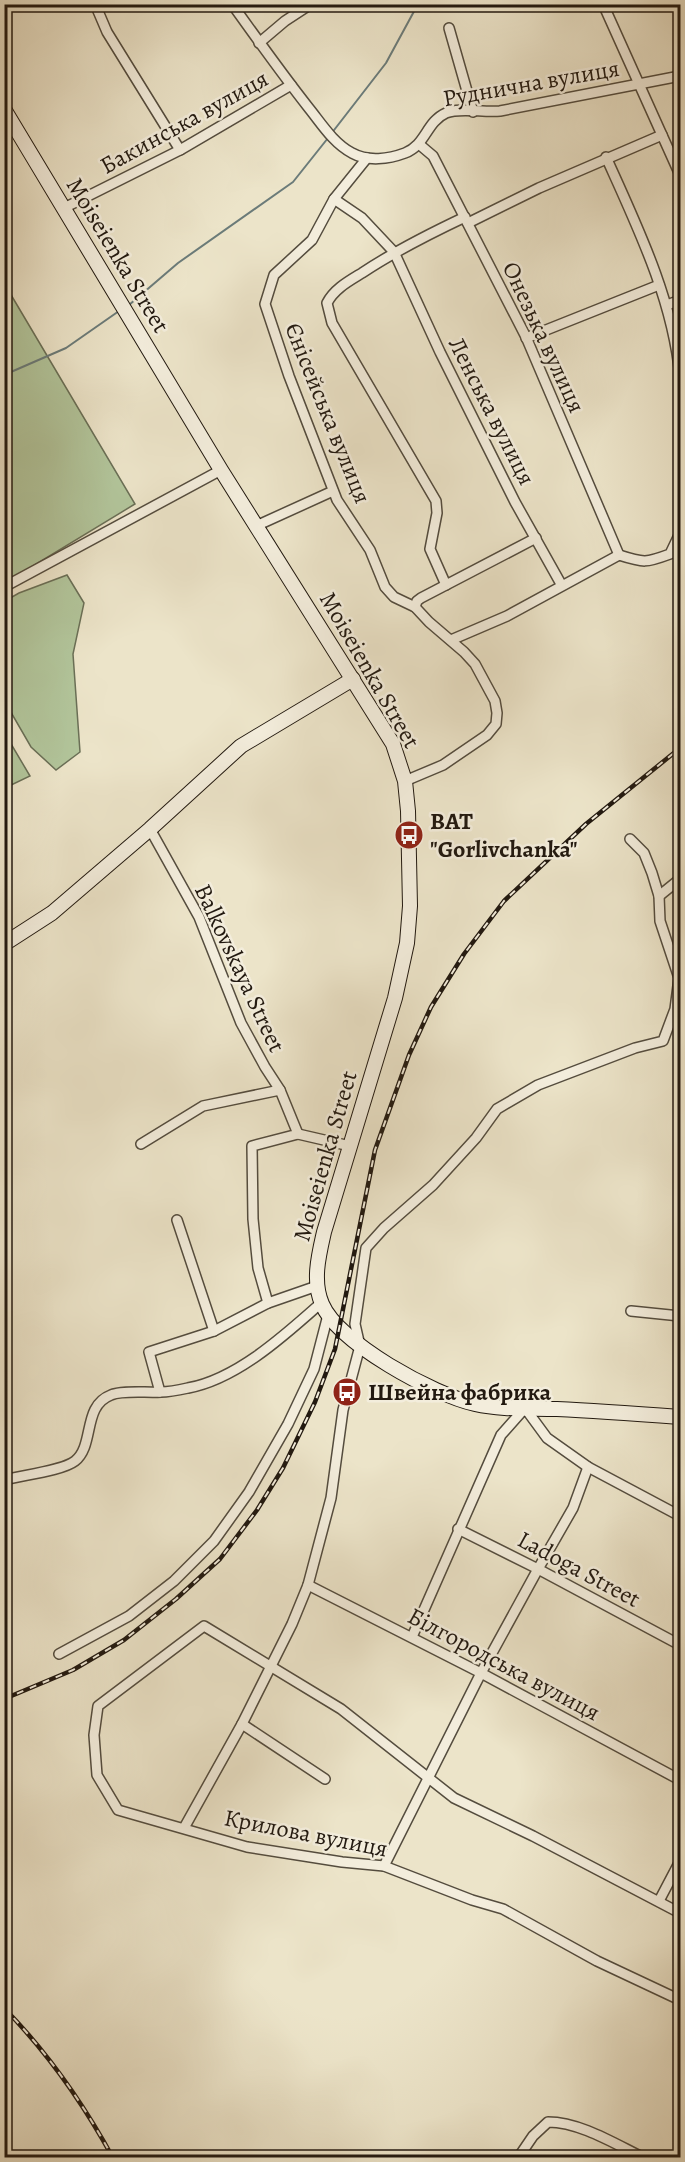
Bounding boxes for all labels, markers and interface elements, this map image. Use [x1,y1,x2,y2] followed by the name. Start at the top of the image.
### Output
[440,52,622,114] street label: Руднична вулиця
[94,62,274,182] street label: Бакинська вулиця
[59,171,177,339] street label: Moiseienka Street
[495,256,593,418] street label: Онезька вулиця
[277,318,379,508] street label: Єнісейська вулиця
[441,332,543,490] street label: Ленська вулиця
[312,586,428,754] street label: Moiseienka Street
[430,805,578,865] place label: BAT "Gorlivchanka"
[393,819,425,851] bus stop icon: BAT "Gorlivchanka"
[187,879,293,1057] street label: Balkovskaya Street
[285,1067,365,1245] street label: Moiseienka Street
[331,1376,363,1408] bus stop icon: Швейна фабрика
[368,1376,552,1408] place label: Швейна фабрика
[512,1523,646,1615] street label: Ladoga Street
[402,1600,606,1728] street label: Білгородська вулиця
[221,1801,391,1865] street label: Крилова вулиця

